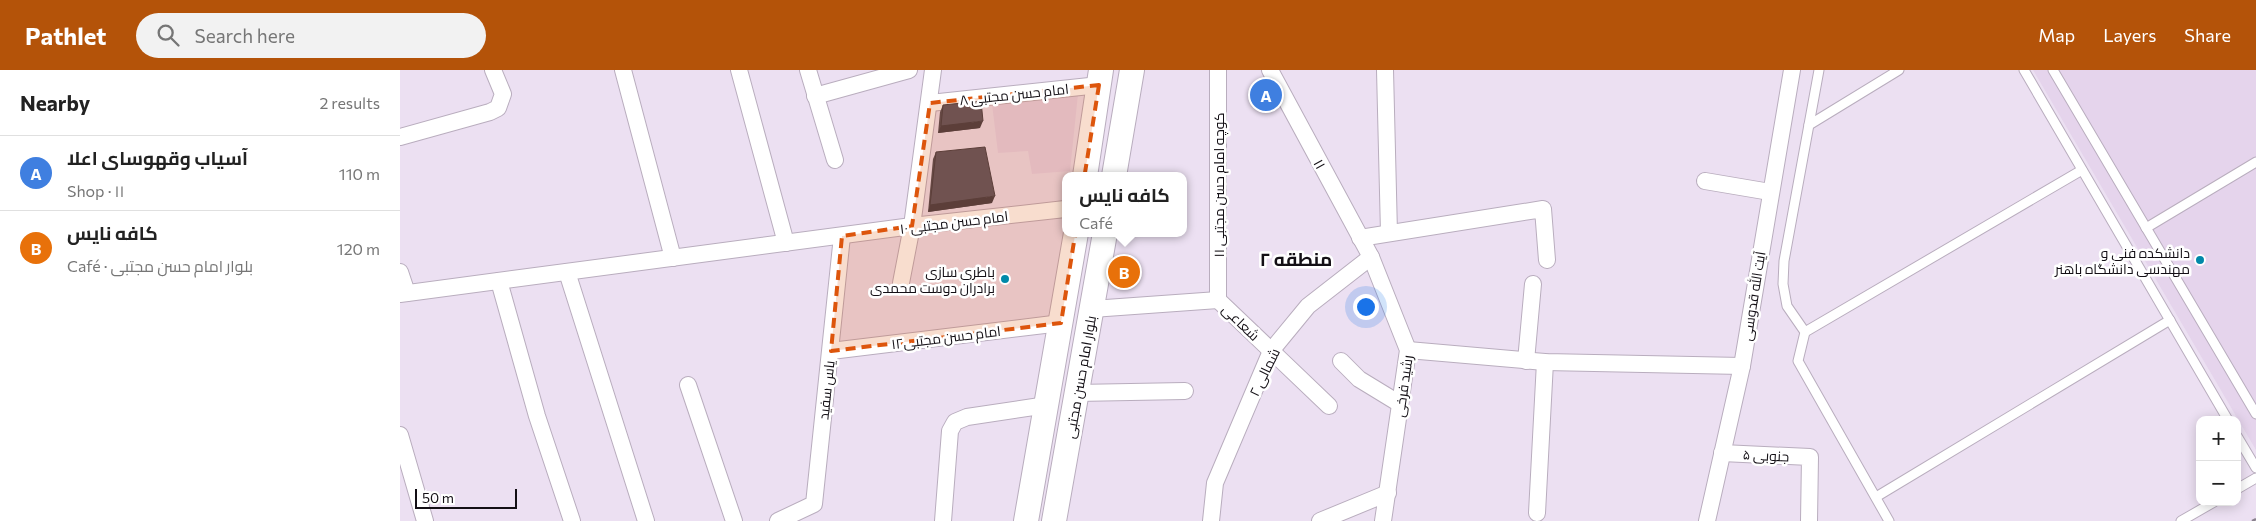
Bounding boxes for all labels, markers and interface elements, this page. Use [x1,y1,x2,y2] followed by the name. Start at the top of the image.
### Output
[136,13,486,58] search box
[25,21,106,50] text: Pathlet
[154,21,182,49] icon: search
[194,24,295,47] text: Search here
[2038,24,2075,46] text: Map
[2103,24,2156,46] text: Layers
[2184,24,2231,46] text: Share
[1250,76,1282,114] pin: A
[958,80,1070,110] street label: امام حسن مجتبی ۸
[20,90,90,115] text: Nearby
[319,93,380,112] text: 2 results
[1210,112,1229,258] street label: کوچه امام حسن مجتبی ۱۱
[67,146,248,169] text: آسیاب وقهوسای اعلا
[1310,156,1330,172] street label: ۱۱
[30,164,42,183] text: A
[339,164,380,183] text: 110 m
[1062,172,1187,237] popup
[67,181,124,200] text: Shop · ۱۱
[1079,183,1170,206] text: کافه نایس
[899,207,1009,239] street label: امام حسن مجتبی ۱۰
[1079,213,1113,232] text: Café
[67,221,158,244] text: کافه نایس
[31,239,41,258] text: B
[337,239,380,258] text: 120 m
[2054,244,2190,277] place label: دانشکده فنی و مهندسی دانشگاه باهنر
[1260,247,1332,270] district label: منطقه ۲
[1738,250,1769,342] street label: آیت الله قدوسی
[1108,253,1140,291] pin: B
[2194,254,2206,266] marker: دانشکده فنی و مهندسی دانشگاه باهنر
[67,256,253,275] text: Café · بلوار امام حسن مجتبی
[870,263,995,296] place label: باطری سازی برادران دوست محمدی
[999,273,1011,285] marker: باطری سازی برادران دوست محمدی
[1353,294,1379,320] your location
[1219,300,1263,344] street label: شعاعی
[1061,314,1101,440] street label: بلوار امام حسن مجتبی
[890,322,1002,354] street label: امام حسن مجتبی۱۲
[1245,345,1283,399] street label: ۲ شمالی
[1390,354,1416,418] street label: رشید فرخی
[814,359,838,421] street label: یاس سفید
[2196,416,2241,506] map controls
[2196,416,2241,461] button: +
[1742,445,1790,465] street label: ۵ جنوبی
[2196,461,2241,506] button: −
[415,486,518,509] scale bar
[422,489,454,506] text: 50 m

